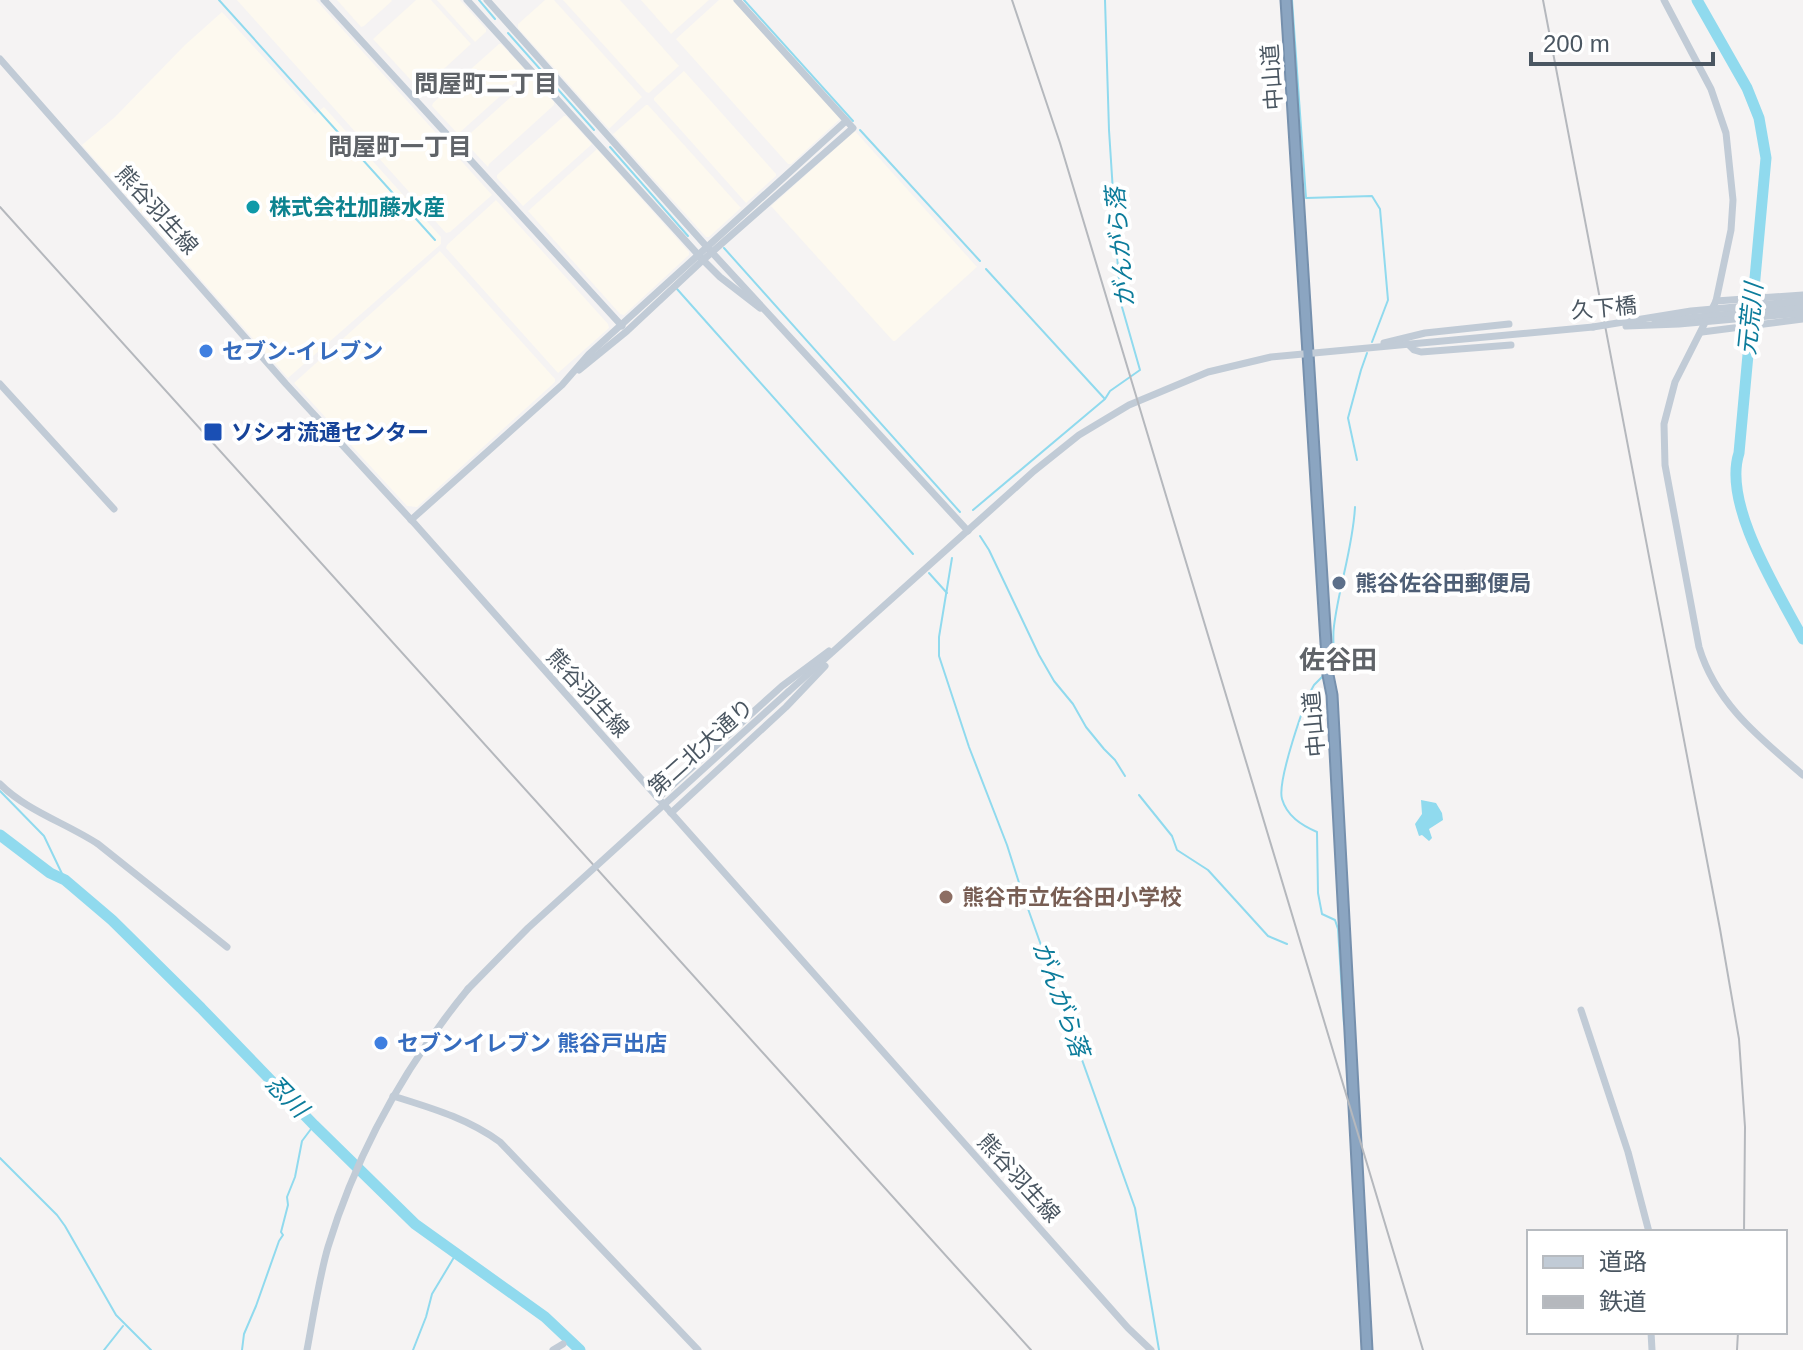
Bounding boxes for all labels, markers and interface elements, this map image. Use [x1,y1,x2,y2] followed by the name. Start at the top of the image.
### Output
[1531,16,1713,66] scale bar
[1543,30,1610,57] text: 200 m
[1257,43,1287,111] street label: 中山道
[414,70,558,97] district label: 問屋町二丁目
[328,133,472,160] district label: 問屋町一丁目
[111,161,203,259] street label: 熊谷羽生線
[1101,182,1139,308] water label: がんがら落
[269,195,445,220] place label: 株式会社加藤水産
[244,198,262,216] marker: 株式会社加藤水産
[1733,279,1768,356] water label: 元荒川
[1570,293,1638,323] street label: 久下橋
[222,339,383,364] place label: セブン-イレブン
[197,342,215,360] marker: セブン-イレブン
[231,420,429,445] place label: ソシオ流通センター
[202,421,224,443] marker: ソシオ流通センター
[1355,571,1531,596] place label: 熊谷佐谷田郵便局
[1330,574,1348,592] marker: 熊谷佐谷田郵便局
[542,644,634,742] street label: 熊谷羽生線
[1299,645,1377,675] district label: 佐谷田
[1299,690,1329,758] street label: 中山道
[644,694,758,800] street label: 第二北大通り
[962,885,1182,910] place label: 熊谷市立佐谷田小学校
[937,888,955,906] marker: 熊谷市立佐谷田小学校
[1028,938,1096,1064] water label: がんがら落
[397,1031,667,1056] place label: セブンイレブン 熊谷戸出店
[372,1034,390,1052] marker: セブンイレブン 熊谷戸出店
[260,1069,316,1125] water label: 忍川
[973,1129,1065,1227] street label: 熊谷羽生線
[1527,1230,1787,1334] legend
[1599,1248,1647,1275] text: 道路
[1599,1288,1647,1315] text: 鉄道

